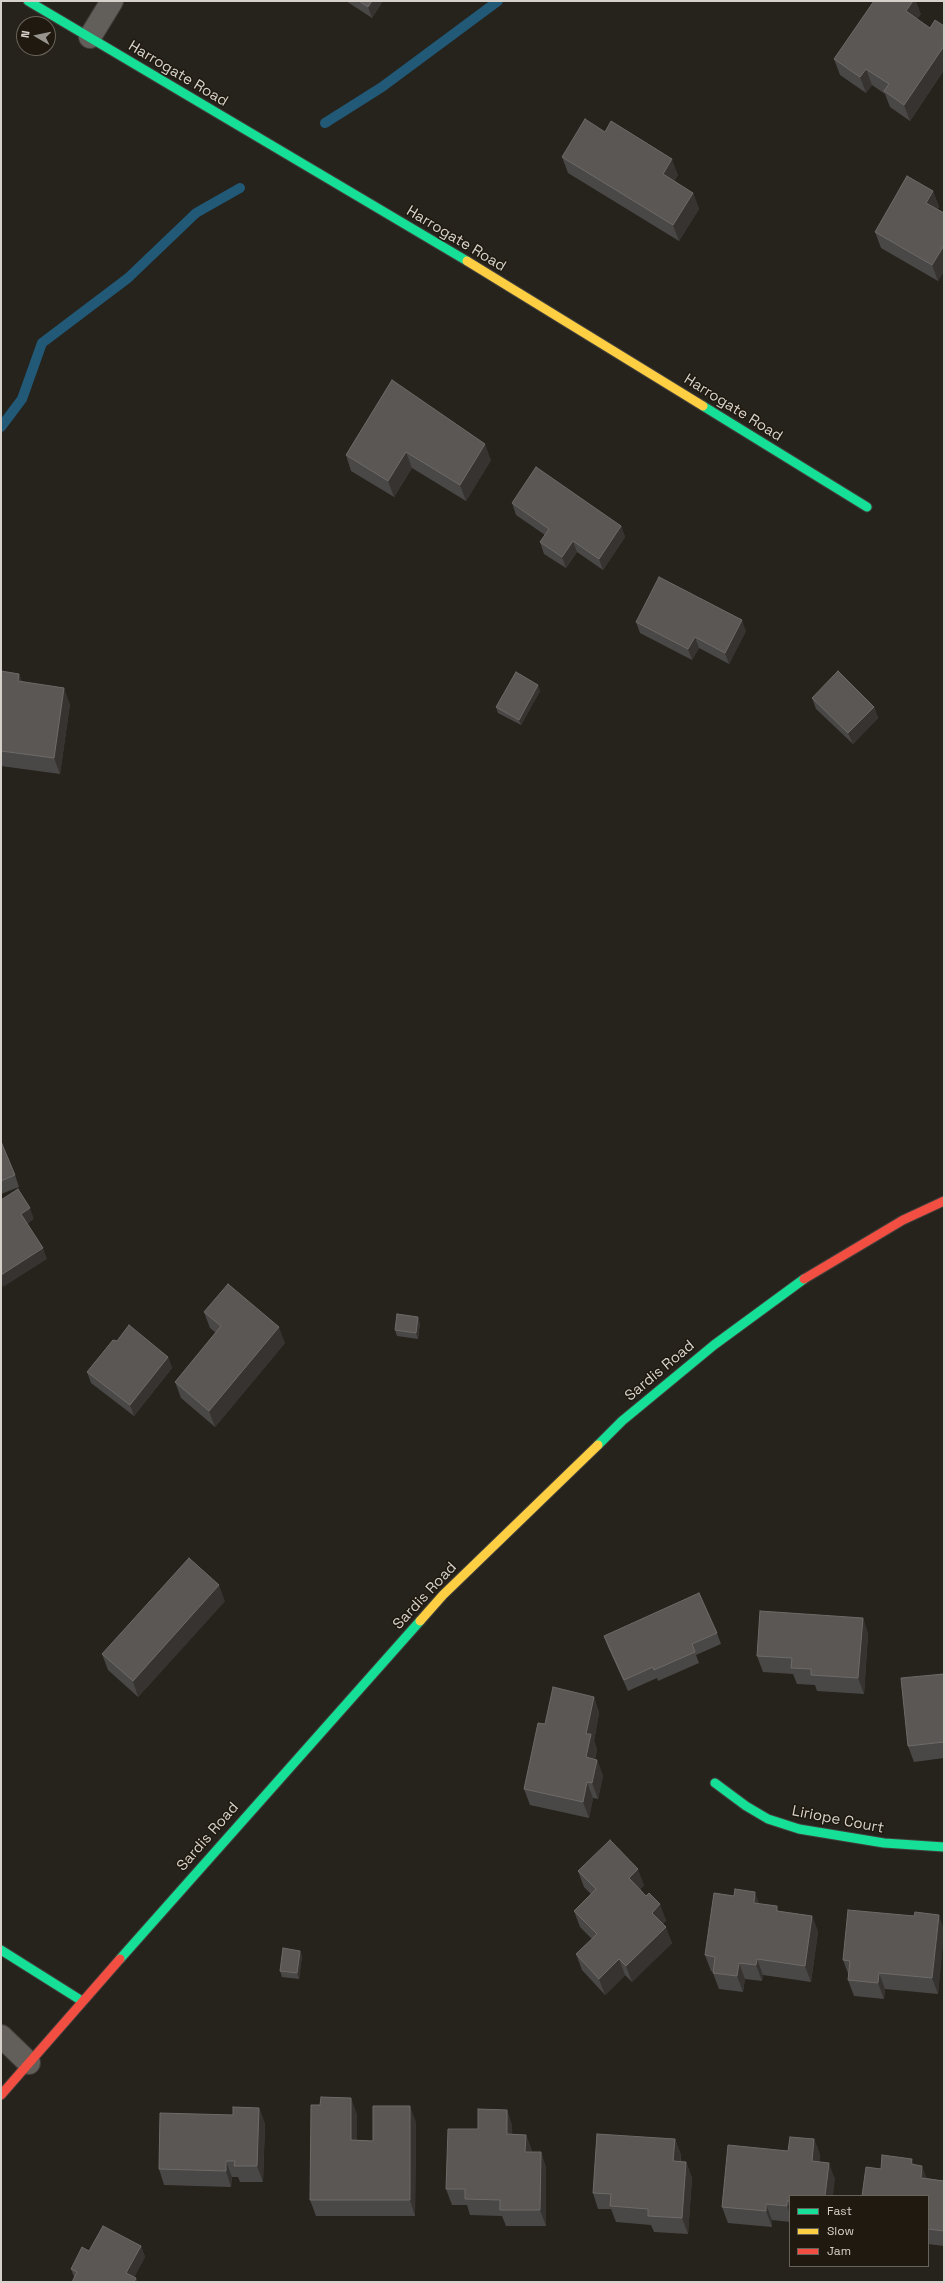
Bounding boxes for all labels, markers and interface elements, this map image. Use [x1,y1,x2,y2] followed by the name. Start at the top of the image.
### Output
[16,16,56,56] north arrow
[18,30,33,39] text: N
[125,37,231,111] street label: Harrogate Road
[403,202,509,276] street label: Harrogate Road
[680,370,786,446] street label: Harrogate Road
[622,1337,698,1405] street label: Sardis Road
[389,1559,461,1633] street label: Sardis Road
[173,1799,243,1875] street label: Sardis Road
[790,1802,886,1838] street label: Liriope Court
[789,2195,929,2267] legend
[827,2203,852,2219] text: Fast
[827,2223,854,2239] text: Slow
[827,2243,851,2259] text: Jam

